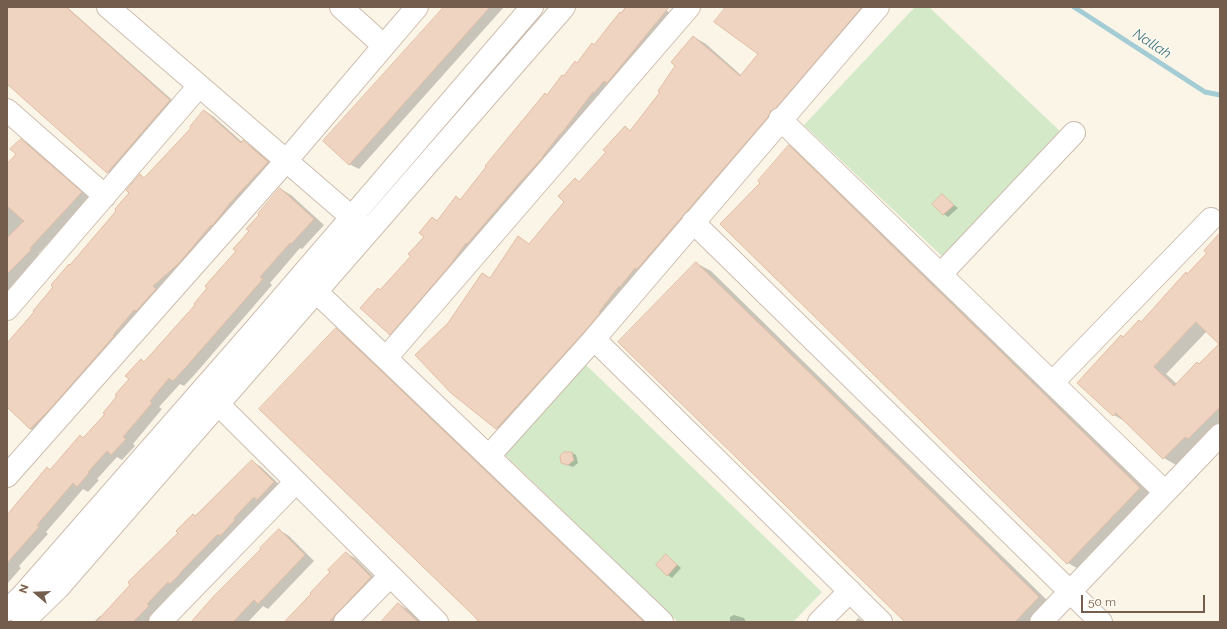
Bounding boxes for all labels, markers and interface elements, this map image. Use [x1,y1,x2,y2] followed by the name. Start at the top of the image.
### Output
[1130,25,1174,63] water label: Nallah
[16,573,56,613] north arrow
[17,583,32,595] text: N
[1083,587,1207,613] scale bar
[1088,595,1116,609] text: 50 m

